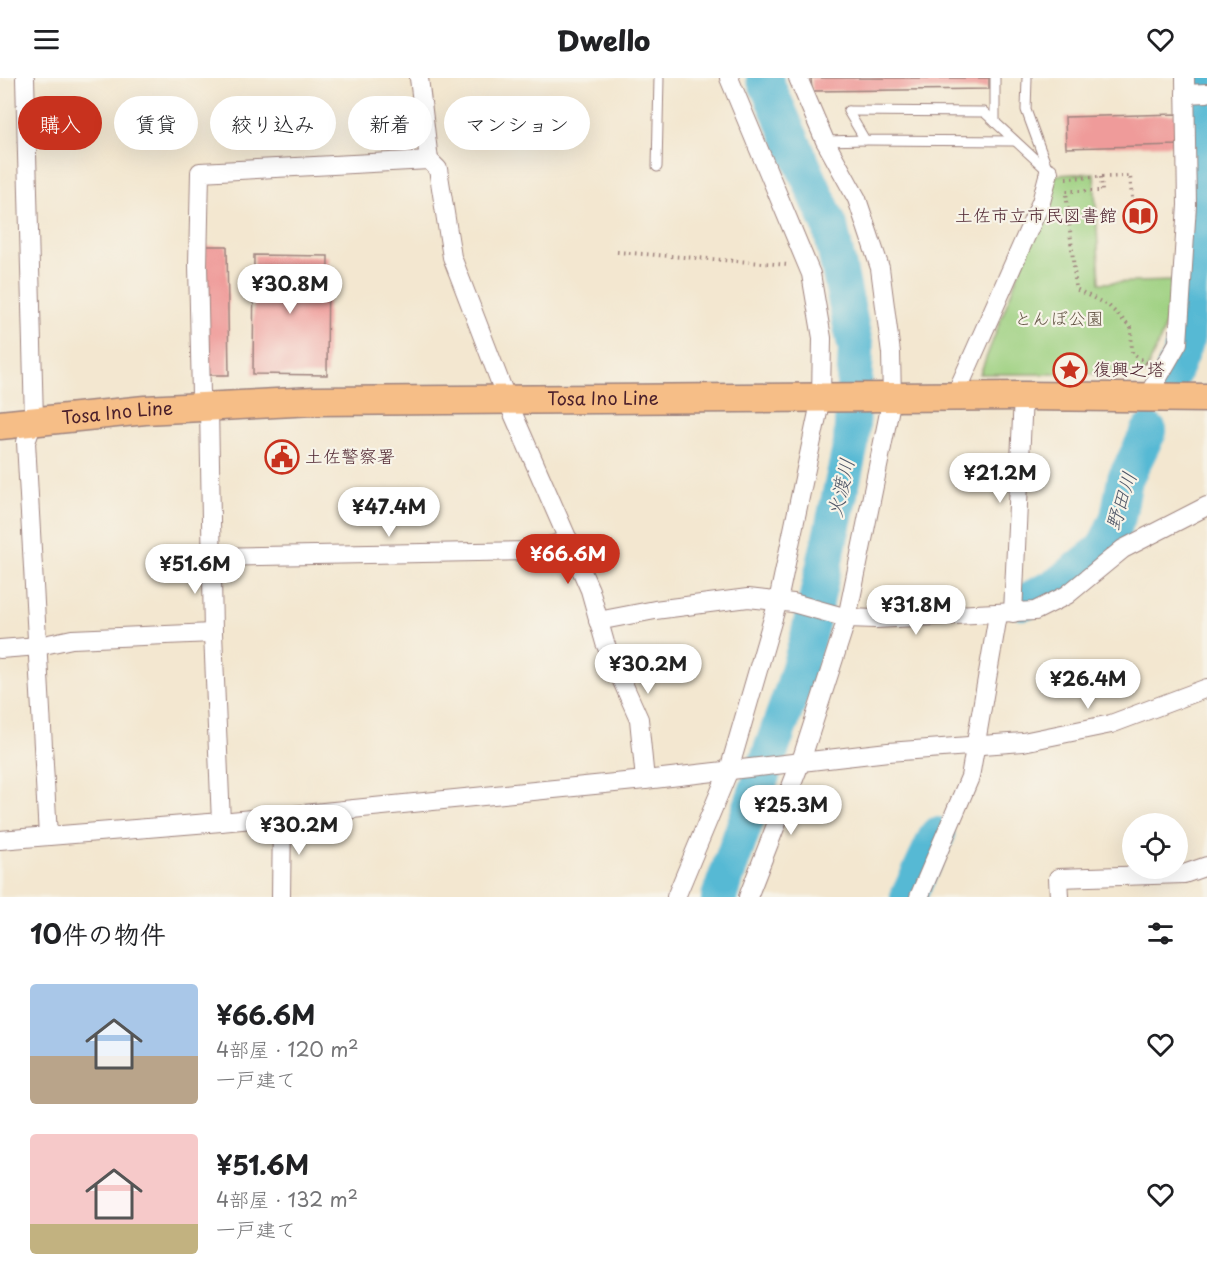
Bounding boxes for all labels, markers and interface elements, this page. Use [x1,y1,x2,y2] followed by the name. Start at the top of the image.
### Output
[557,19,650,60] text: Dwello
[30,23,63,56] icon: menu
[1144,23,1177,56] icon: heart
[18,96,102,150] chip: 購入
[114,96,198,150] chip: 賃貸
[210,96,336,150] chip: 絞り込み
[348,96,432,150] chip: 新着
[444,96,590,150] chip: マンション
[1122,198,1158,234] library icon: 土佐市立市民図書館
[955,201,1117,228] place label: 土佐市立市民図書館
[241,264,339,315] pin: ¥30.8M
[251,268,329,298] text: ¥30.8M
[1014,304,1104,331] park label: とんぼ公園
[1052,352,1088,388] place icon: 復興之塔
[1093,355,1165,382] place label: 復興之塔
[547,384,659,411] street label: Tosa Ino Line
[60,394,174,431] street label: Tosa Ino Line
[264,439,300,475] public building icon: 土佐警察署
[305,442,395,469] place label: 土佐警察署
[951,453,1049,504] pin: ¥21.2M
[819,455,861,520] water label: 火渡川
[963,457,1037,487] text: ¥21.2M
[1097,468,1144,534] water label: 野田川
[340,487,438,538] pin: ¥47.4M
[352,491,426,521] text: ¥47.4M
[519,534,617,585] pin: ¥66.6M
[530,538,606,568] text: ¥66.6M
[146,544,244,595] pin: ¥51.6M
[159,548,231,578] text: ¥51.6M
[867,585,965,636] pin: ¥31.8M
[881,589,951,619] text: ¥31.8M
[599,644,697,695] pin: ¥30.2M
[609,648,687,678] text: ¥30.2M
[1039,659,1137,710] pin: ¥26.4M
[1050,663,1126,693] text: ¥26.4M
[742,785,840,836] pin: ¥25.3M
[754,789,828,819] text: ¥25.3M
[250,805,348,856] pin: ¥30.2M
[260,809,338,839] text: ¥30.2M
[1122,813,1188,879] map controls
[1122,813,1188,879] button: locate
[30,914,166,953] text: 10件の物件
[1144,917,1177,950] icon: filters
[216,995,315,1034] text: ¥66.6M
[78,1008,150,1080] icon: home
[1144,1028,1177,1061] icon: heart
[216,1034,359,1064] text: 4部屋 · 120 m²
[216,1064,296,1094] text: 一戸建て
[216,1145,309,1184] text: ¥51.6M
[78,1158,150,1230] icon: home
[1144,1178,1177,1211] icon: heart
[216,1184,358,1214] text: 4部屋 · 132 m²
[216,1214,296,1244] text: 一戸建て

